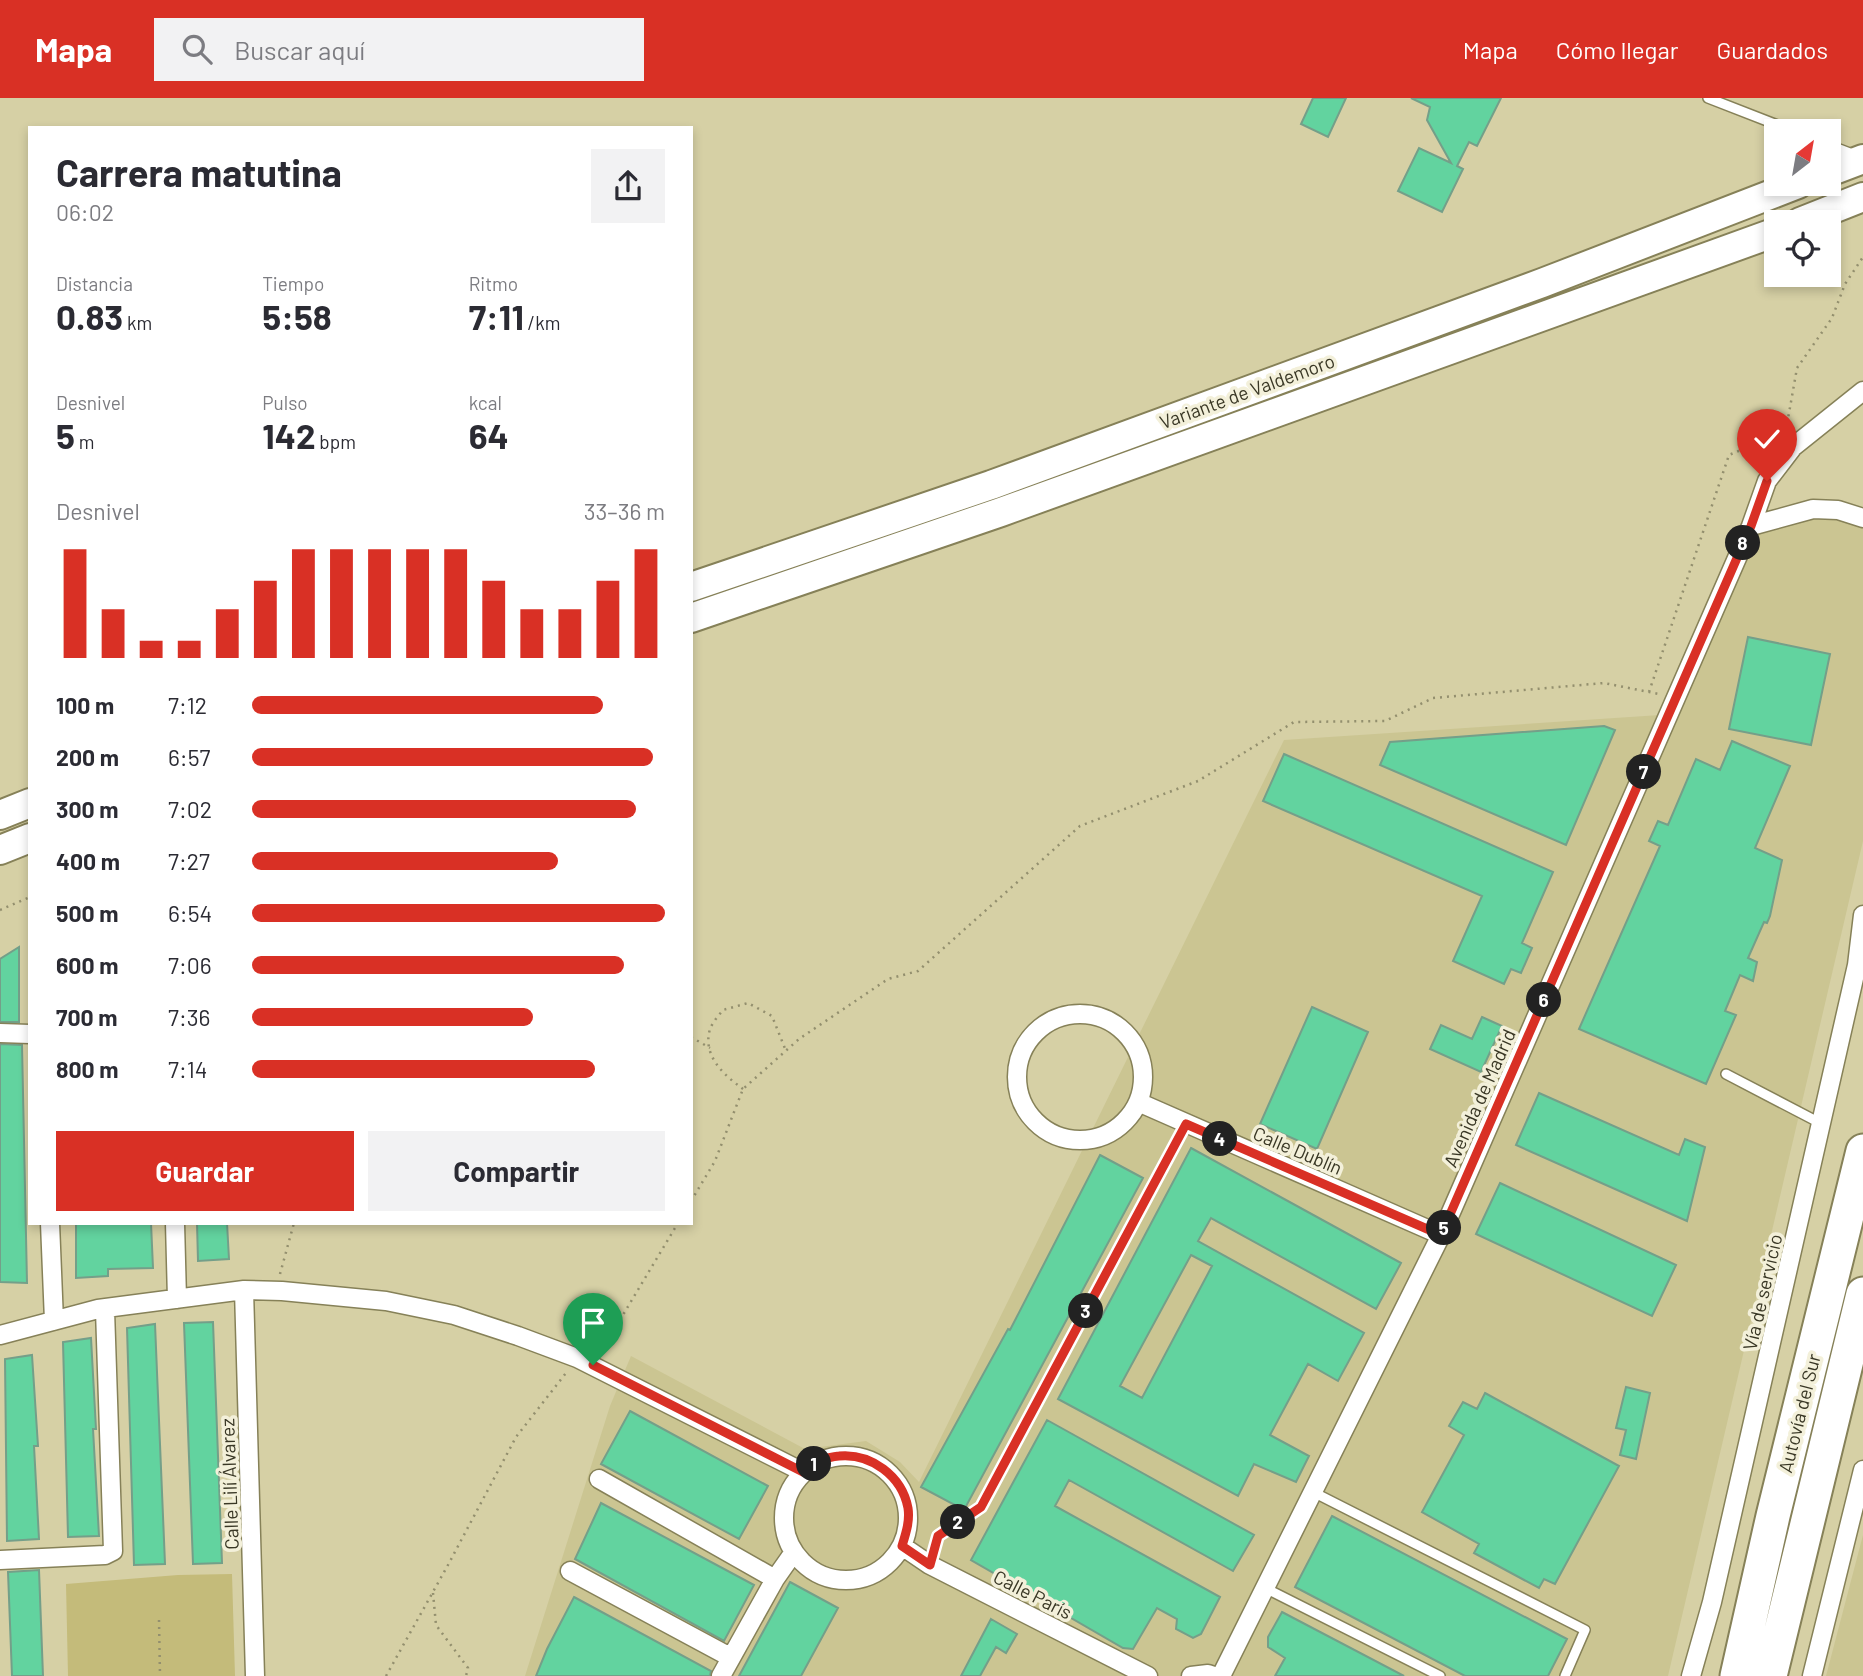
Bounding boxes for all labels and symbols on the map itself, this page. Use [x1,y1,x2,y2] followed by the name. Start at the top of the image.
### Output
[1764,119,1841,196] north arrow
[1156,349,1338,433] street label: Variante de Valdemoro
[1737,409,1797,481] pin
[1726,526,1760,560] pin: 8
[1626,754,1662,790] pin: 7
[1526,982,1562,1018] pin: 6
[1438,1025,1520,1171] street label: Avenida de Madrid
[1250,1121,1346,1179] street label: Calle Dublín
[1202,1122,1238,1156] pin: 4
[1426,1210,1462,1246] pin: 5
[1737,1232,1787,1352] street label: Vía de servicio
[563,1293,623,1365] pin
[1068,1294,1104,1328] pin: 3
[1773,1351,1825,1475] street label: Autovía del Sur
[215,1418,243,1550] street label: Calle Lilí Álvarez
[796,1446,832,1482] pin: 1
[940,1504,976,1540] pin: 2
[990,1565,1076,1623] street label: Calle París

